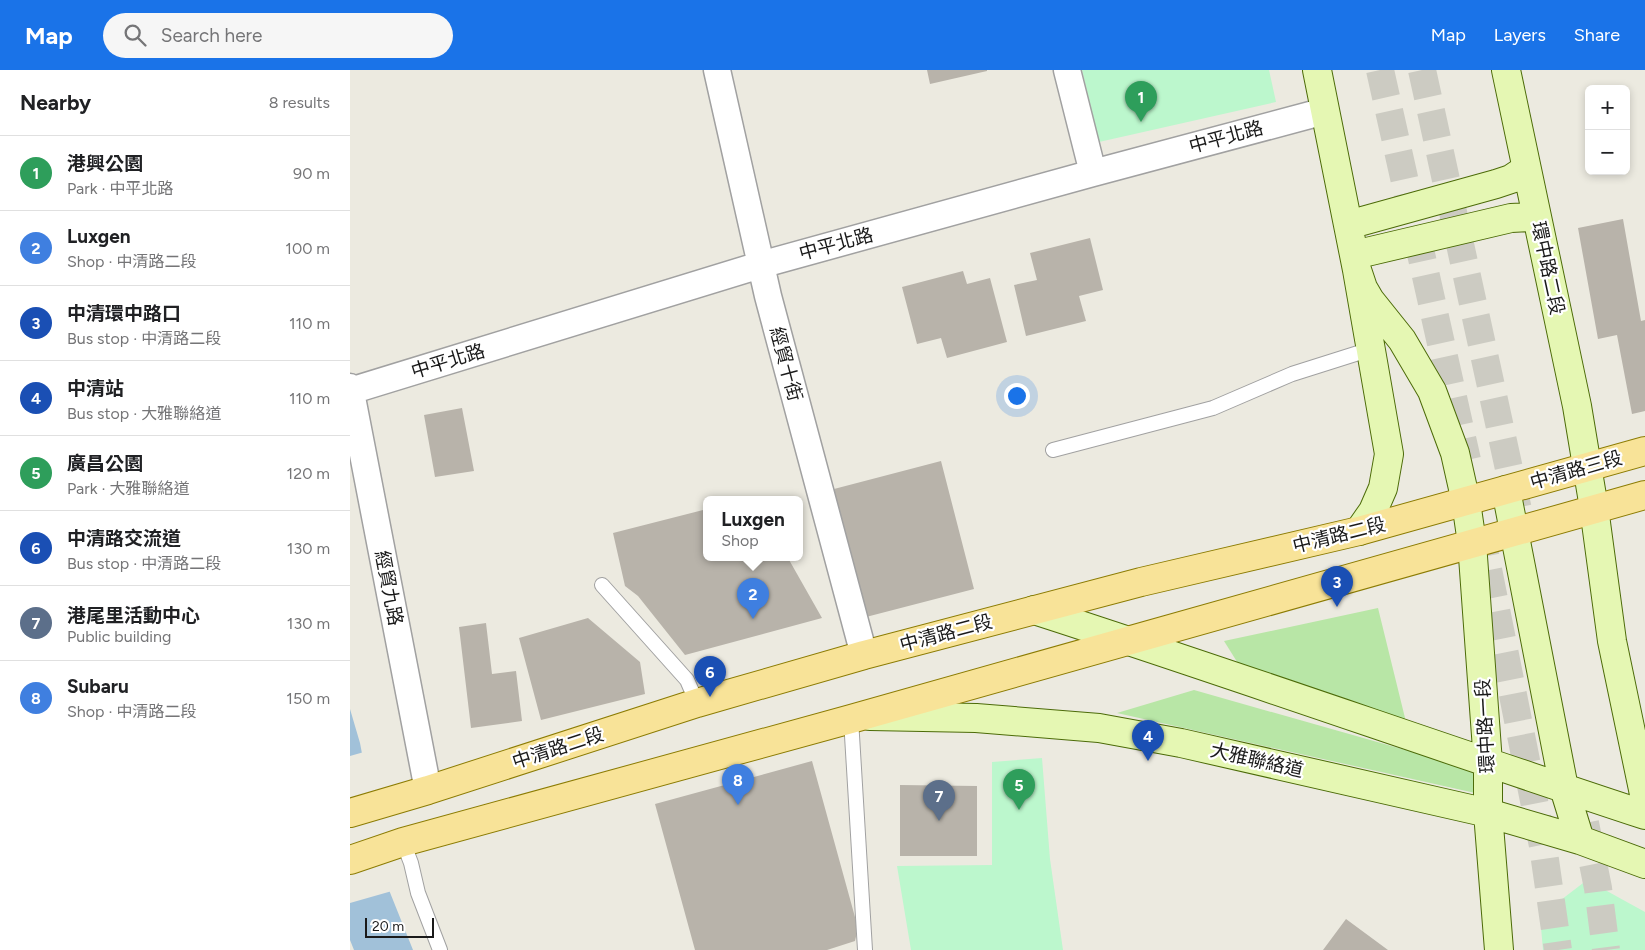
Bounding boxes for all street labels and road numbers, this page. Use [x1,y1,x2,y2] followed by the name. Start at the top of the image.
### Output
[1186,116,1266,158] street label: 中平北路
[1527,219,1569,317] street label: 環中路二段
[796,223,876,265] street label: 中平北路
[765,324,807,404] street label: 經貿十街
[408,339,488,383] street label: 中平北路
[1527,446,1625,494] street label: 中清路三段
[1290,512,1388,558] street label: 中清路二段
[370,548,408,628] street label: 經貿九路
[897,610,995,656] street label: 中清路二段
[1471,678,1499,774] street label: 環中路一段
[509,722,607,774] street label: 中清路二段
[1208,738,1306,782] street label: 大雅聯絡道

